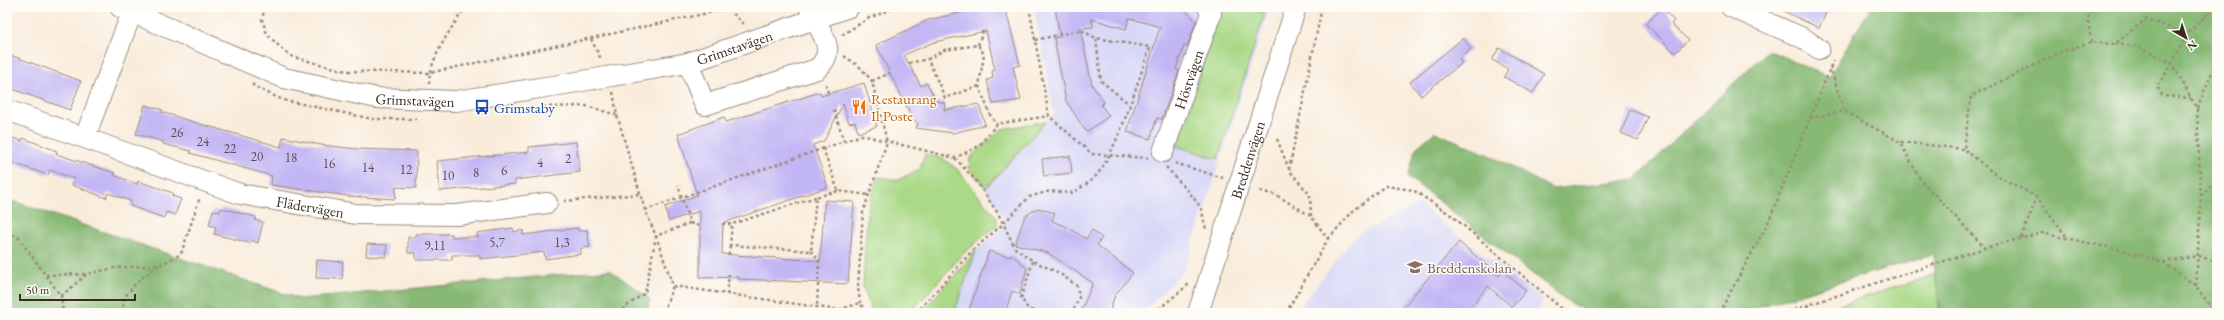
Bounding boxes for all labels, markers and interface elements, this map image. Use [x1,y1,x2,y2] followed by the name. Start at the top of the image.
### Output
[2166,18,2206,58] north arrow
[694,25,775,69] street label: Grimstavägen
[2184,38,2200,54] text: N
[1169,47,1207,112] street label: Höstvägen
[375,88,455,110] street label: Grimstavägen
[871,89,937,125] place label: Restaurang Il Poste
[473,98,491,116] bus stop icon: Grimstaby
[494,98,555,117] place label: Grimstaby
[850,98,868,116] restaurant icon: Restaurang Il Poste
[1226,118,1268,201] street label: Breddenvägen
[171,124,183,141] house number: 26
[197,133,210,150] house number: 24
[224,140,237,157] house number: 22
[251,148,263,165] house number: 20
[285,149,297,166] house number: 18
[565,150,572,167] house number: 2
[537,154,544,171] house number: 4
[323,155,335,172] house number: 16
[362,159,375,176] house number: 14
[400,161,413,178] house number: 12
[501,162,507,179] house number: 6
[473,164,479,181] house number: 8
[442,167,454,184] house number: 10
[275,191,346,221] street label: Flädervägen
[489,234,505,251] house number: 5,7
[554,234,570,251] house number: 1,3
[424,237,446,254] house number: 9,11
[1406,258,1424,276] school or university icon: Breddenskolan
[1427,258,1512,277] place label: Breddenskolan
[20,276,135,302] scale bar
[26,282,50,298] text: 50 m

